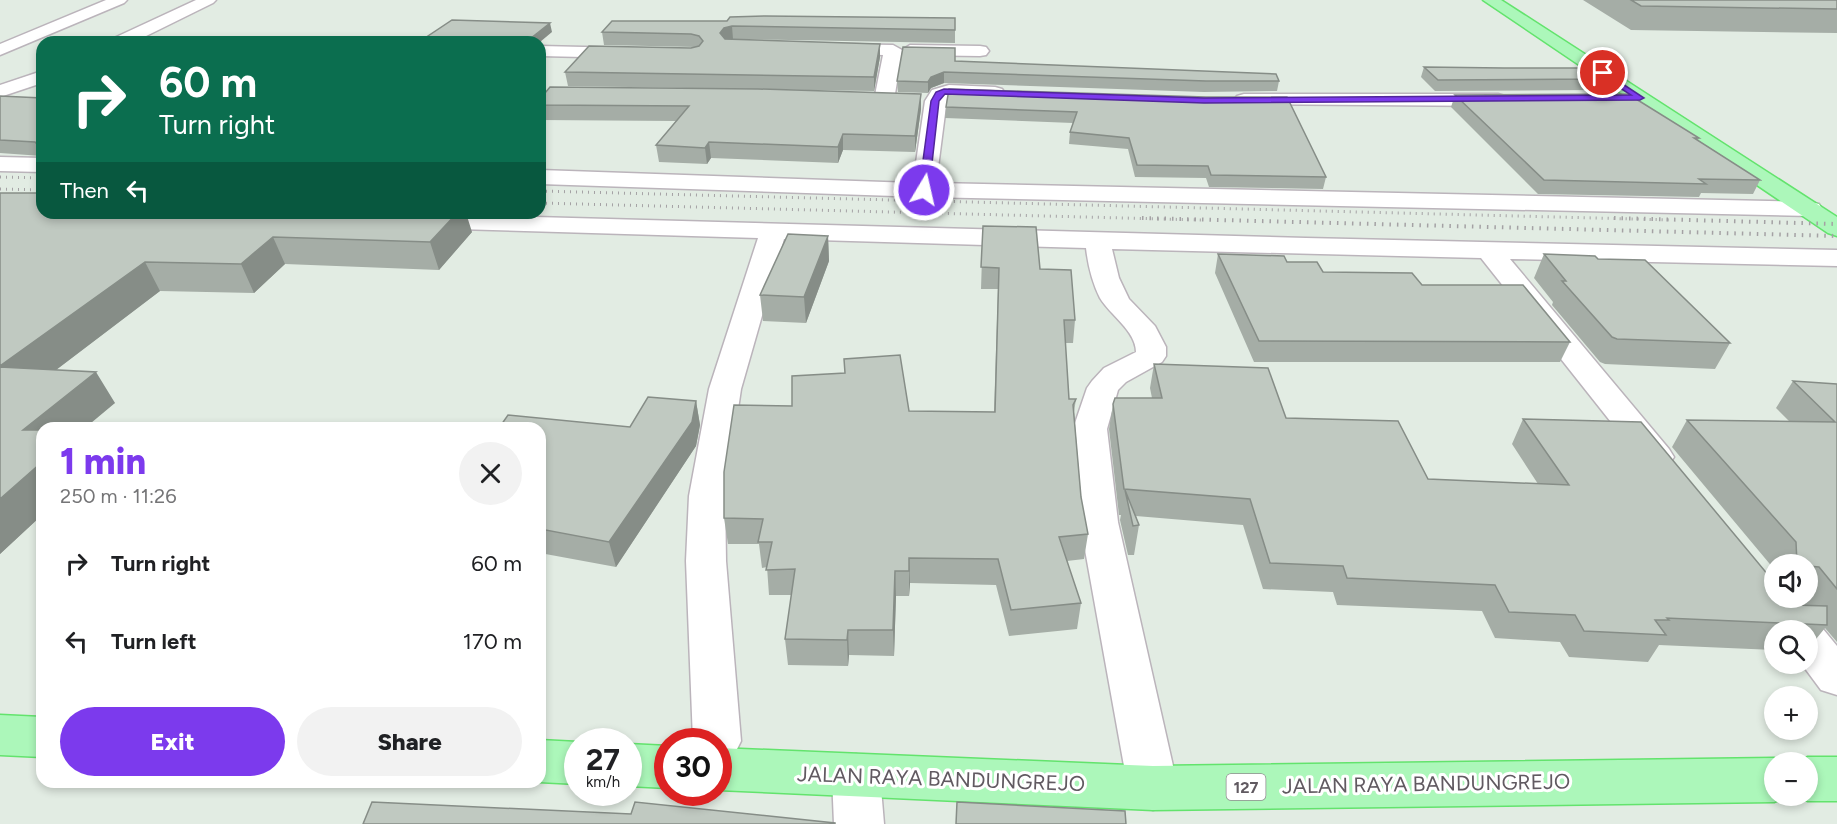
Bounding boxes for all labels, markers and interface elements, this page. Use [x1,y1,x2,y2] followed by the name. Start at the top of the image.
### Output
[1577,47,1628,98] pin
[1586,56,1619,89] icon: arrive
[159,57,257,108] text: 60 m
[60,60,138,138] icon: right
[159,108,275,141] text: Turn right
[892,158,956,222] position arrow
[121,174,154,207] icon: left
[60,177,109,204] text: Then
[60,440,146,483] text: 1 min
[459,442,522,505] button: close
[60,484,177,508] text: 250 m · 11:26
[60,547,93,580] icon: right
[111,550,210,577] text: Turn right
[471,550,522,577] text: 60 m
[1764,554,1818,806] map controls
[1764,554,1818,608] button: sound
[1764,620,1818,674] button: search
[60,625,93,658] icon: left
[111,628,197,655] text: Turn left
[463,628,522,655] text: 170 m
[1764,686,1818,740] button: +
[60,707,285,776] button: Exit
[297,707,522,776] button: Share
[654,728,732,806] speed limit sign: 30
[586,741,620,778] text: 27
[1764,752,1818,806] button: −
[796,761,1086,796] street label: JALAN RAYA BANDUNGREJO
[1282,768,1570,799] street label: JALAN RAYA BANDUNGREJO
[586,773,620,791] text: km/h
[1226,774,1266,800] road number: 127

